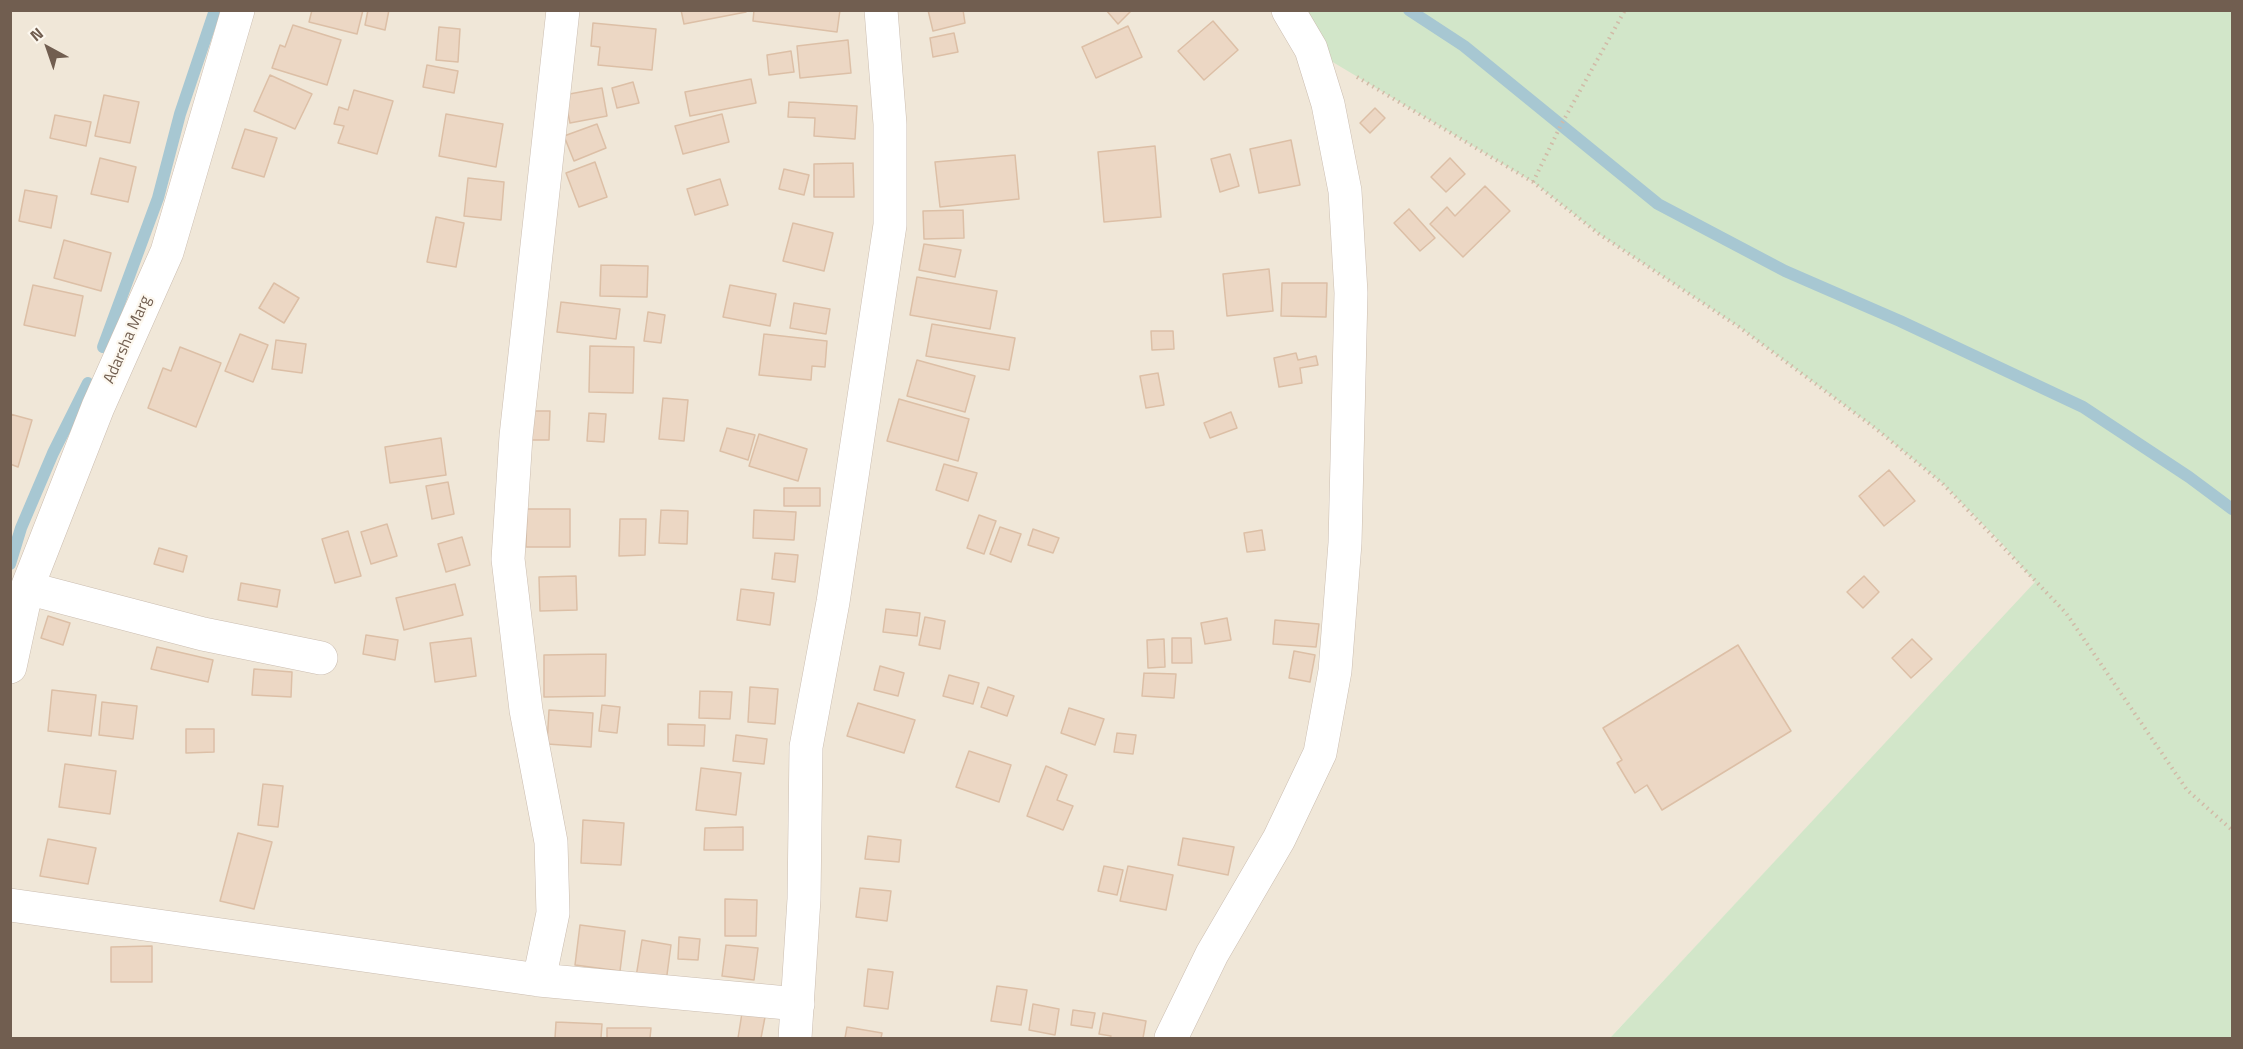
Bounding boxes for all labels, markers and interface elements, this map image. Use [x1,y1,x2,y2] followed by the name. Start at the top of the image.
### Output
[18,18,78,78] north arrow
[24,21,48,47] text: N
[100,293,156,387] street label: Adarsha Marg

